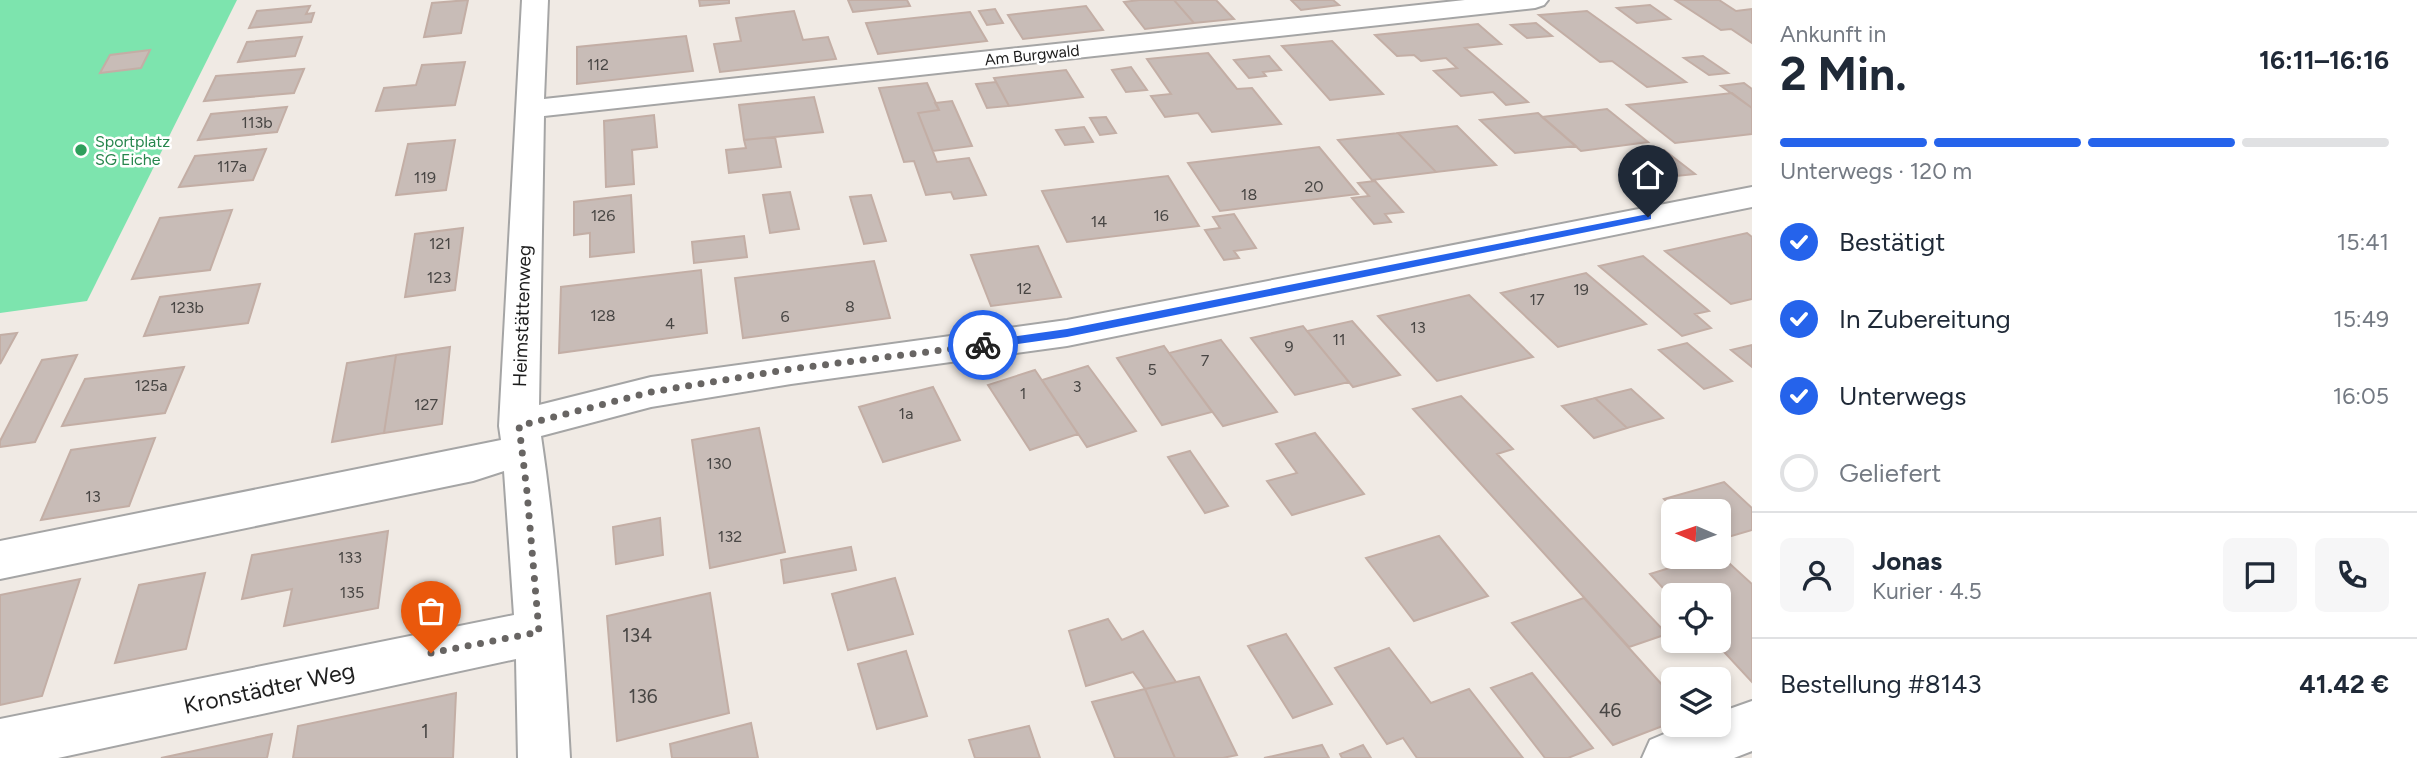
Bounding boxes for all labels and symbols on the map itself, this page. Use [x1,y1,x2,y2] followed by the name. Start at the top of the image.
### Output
[984,41,1080,69] street label: Am Burgwald
[587,55,609,74] house number: 112
[241,113,273,132] house number: 113b
[95,132,170,169] place label: Sportplatz SG Eiche
[73,142,89,158] marker: Sportplatz SG Eiche
[1618,145,1678,217] pin
[217,157,247,176] house number: 117a
[414,168,436,187] house number: 119
[1304,177,1324,196] house number: 20
[1241,185,1257,204] house number: 18
[591,206,615,225] house number: 126
[1153,206,1169,225] house number: 16
[1091,212,1107,231] house number: 14
[429,234,451,253] house number: 121
[508,245,536,387] street label: Heimstättenweg
[427,268,451,287] house number: 123
[1016,279,1032,298] house number: 12
[1573,280,1589,299] house number: 19
[1529,290,1545,309] house number: 17
[845,297,855,316] house number: 8
[170,298,204,317] house number: 123b
[590,306,616,325] house number: 128
[780,307,790,326] house number: 6
[948,310,1018,380] courier
[665,314,675,333] house number: 4
[1410,318,1426,337] house number: 13
[1332,330,1346,349] house number: 11
[1284,337,1294,356] house number: 9
[1201,351,1210,370] house number: 7
[1147,360,1157,379] house number: 5
[135,376,167,395] house number: 125a
[1073,377,1081,396] house number: 3
[1020,384,1026,403] house number: 1
[414,395,438,414] house number: 127
[899,404,913,423] house number: 1a
[706,454,732,473] house number: 130
[85,487,101,506] house number: 13
[1661,499,1731,569] north arrow
[718,527,742,546] house number: 132
[338,548,362,567] house number: 133
[401,581,461,653] pin
[340,583,364,602] house number: 135
[622,624,652,647] house number: 134
[181,656,357,720] street label: Kronstädter Weg
[629,685,658,708] house number: 136
[1599,699,1622,722] house number: 46
[421,720,429,743] house number: 1

